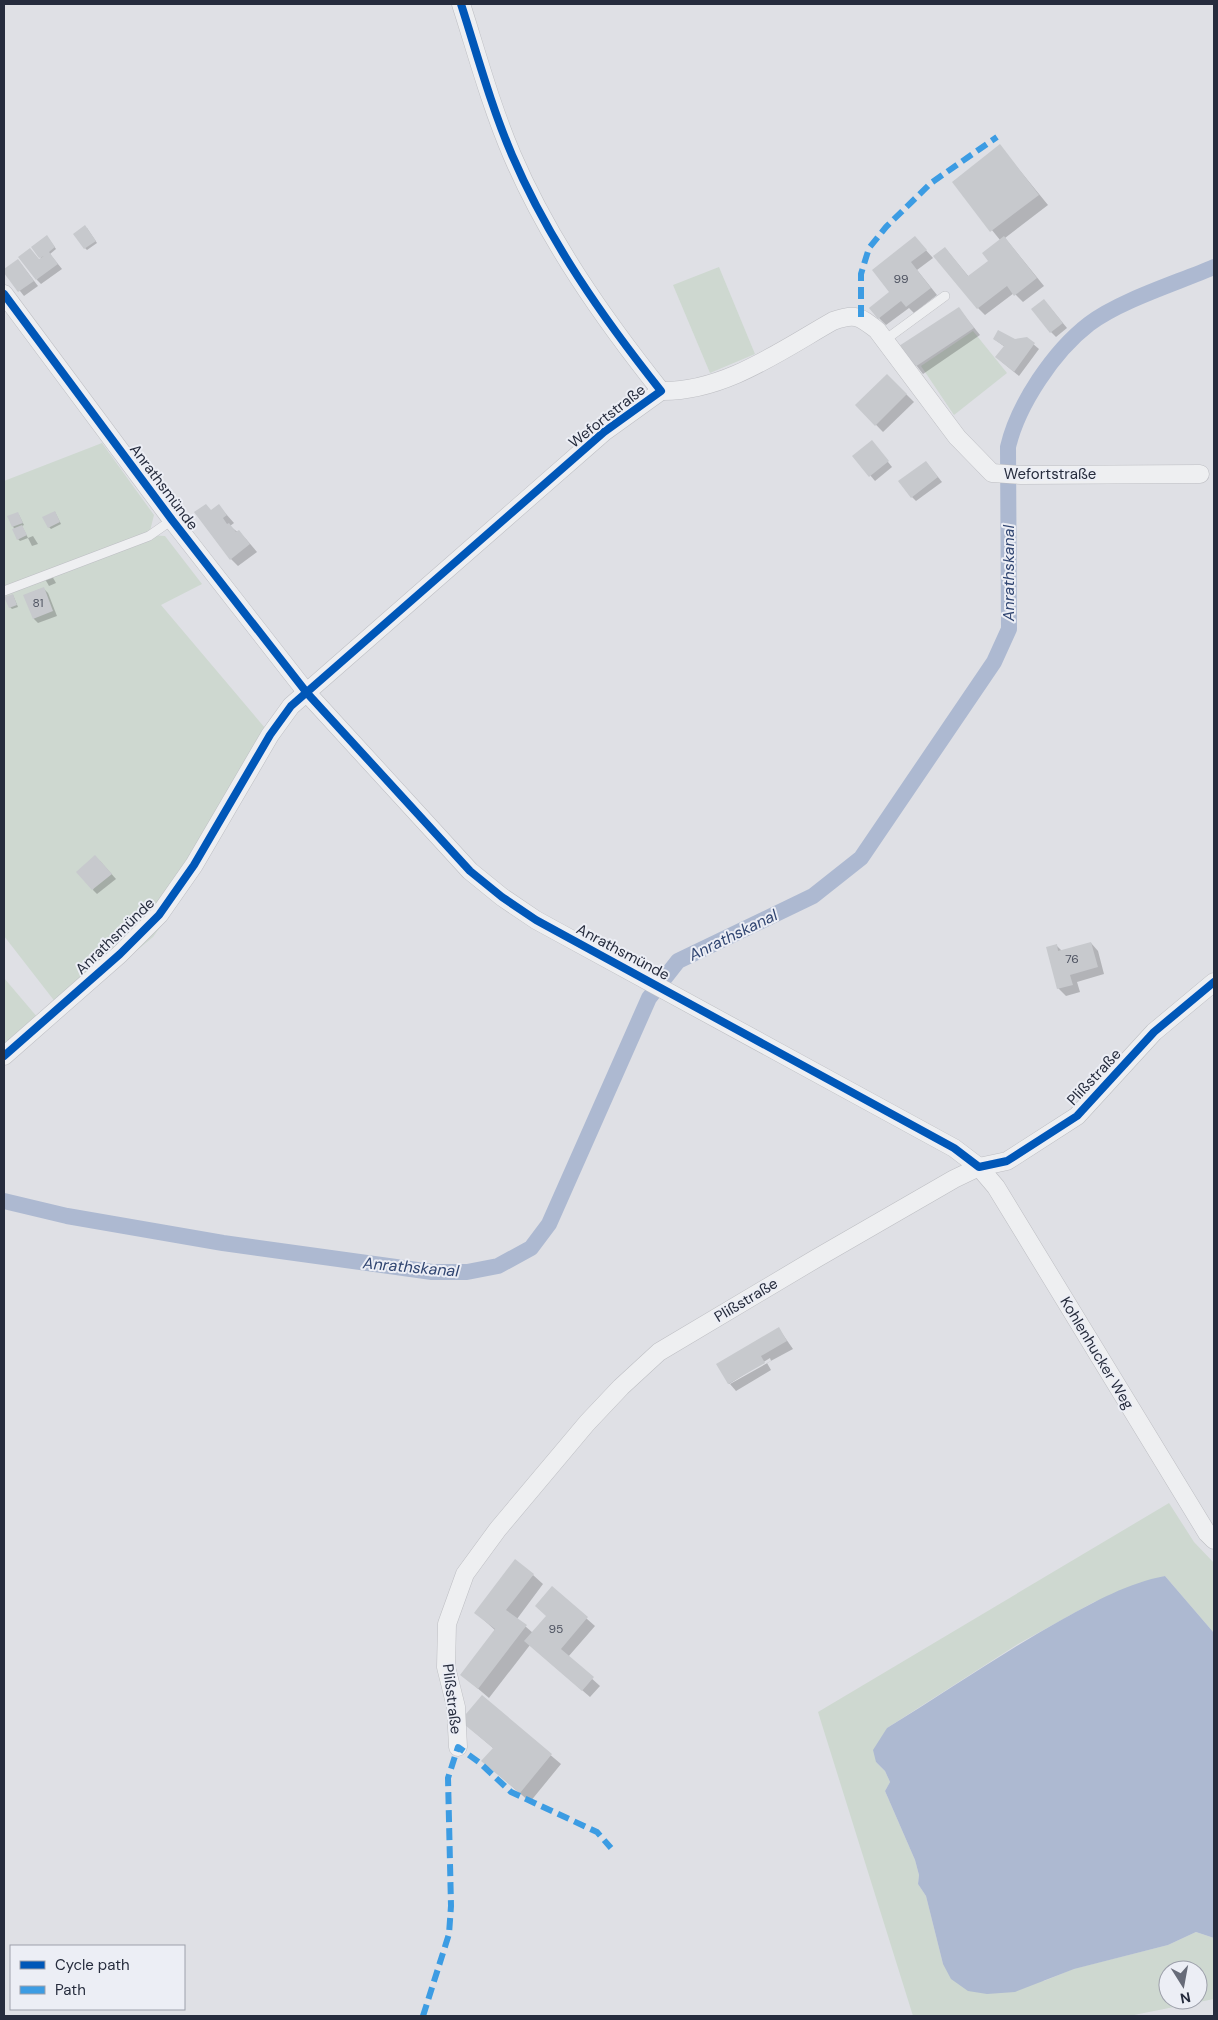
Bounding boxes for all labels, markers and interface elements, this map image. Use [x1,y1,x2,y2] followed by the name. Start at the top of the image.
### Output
[893,271,909,287] house number: 99
[564,380,650,452] street label: Wefortstraße
[125,440,203,534] street label: Anrathsmünde
[1004,464,1096,484] street label: Wefortstraße
[998,524,1019,622] water label: Anrathskanal
[33,595,43,611] house number: 81
[71,893,159,979] street label: Anrathsmünde
[684,904,781,966] water label: Anrathskanal
[573,919,673,985] street label: Anrathsmünde
[1065,951,1079,967] house number: 76
[1063,1044,1125,1110] street label: Plißstraße
[361,1252,460,1282] water label: Anrathskanal
[711,1273,781,1327] street label: Plißstraße
[1056,1293,1138,1413] street label: Kohlenhucker Weg
[549,1621,563,1637] house number: 95
[438,1663,466,1735] street label: Plißstraße
[10,1945,185,2010] legend
[55,1955,130,1975] text: Cycle path
[1158,1960,1208,2010] north arrow
[55,1980,86,2000] text: Path
[1179,1988,1192,2008] text: N

